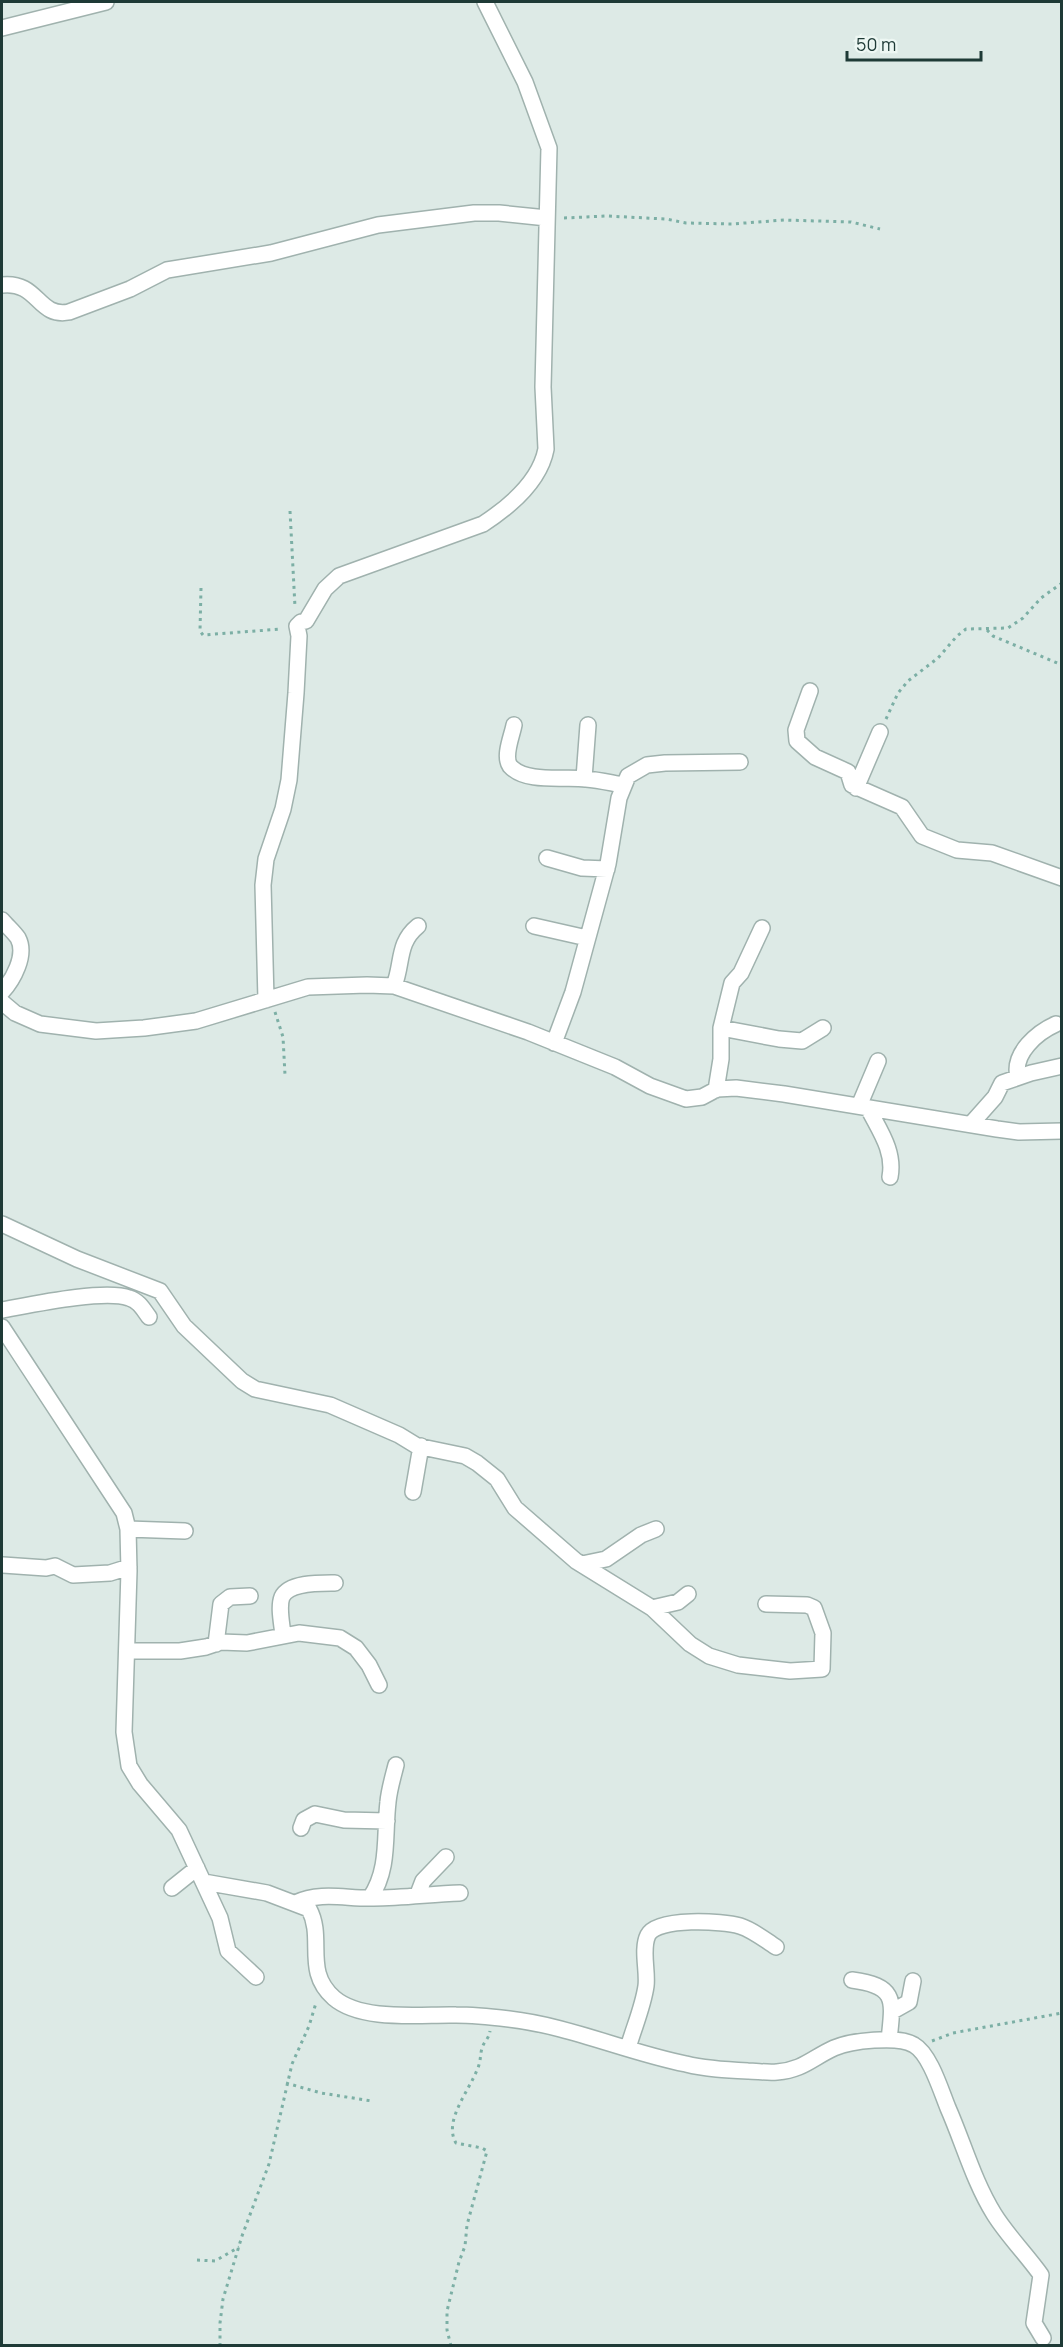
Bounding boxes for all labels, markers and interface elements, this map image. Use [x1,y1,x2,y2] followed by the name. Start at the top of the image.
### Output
[847,24,980,62] scale bar
[856,32,896,56] text: 50 m

